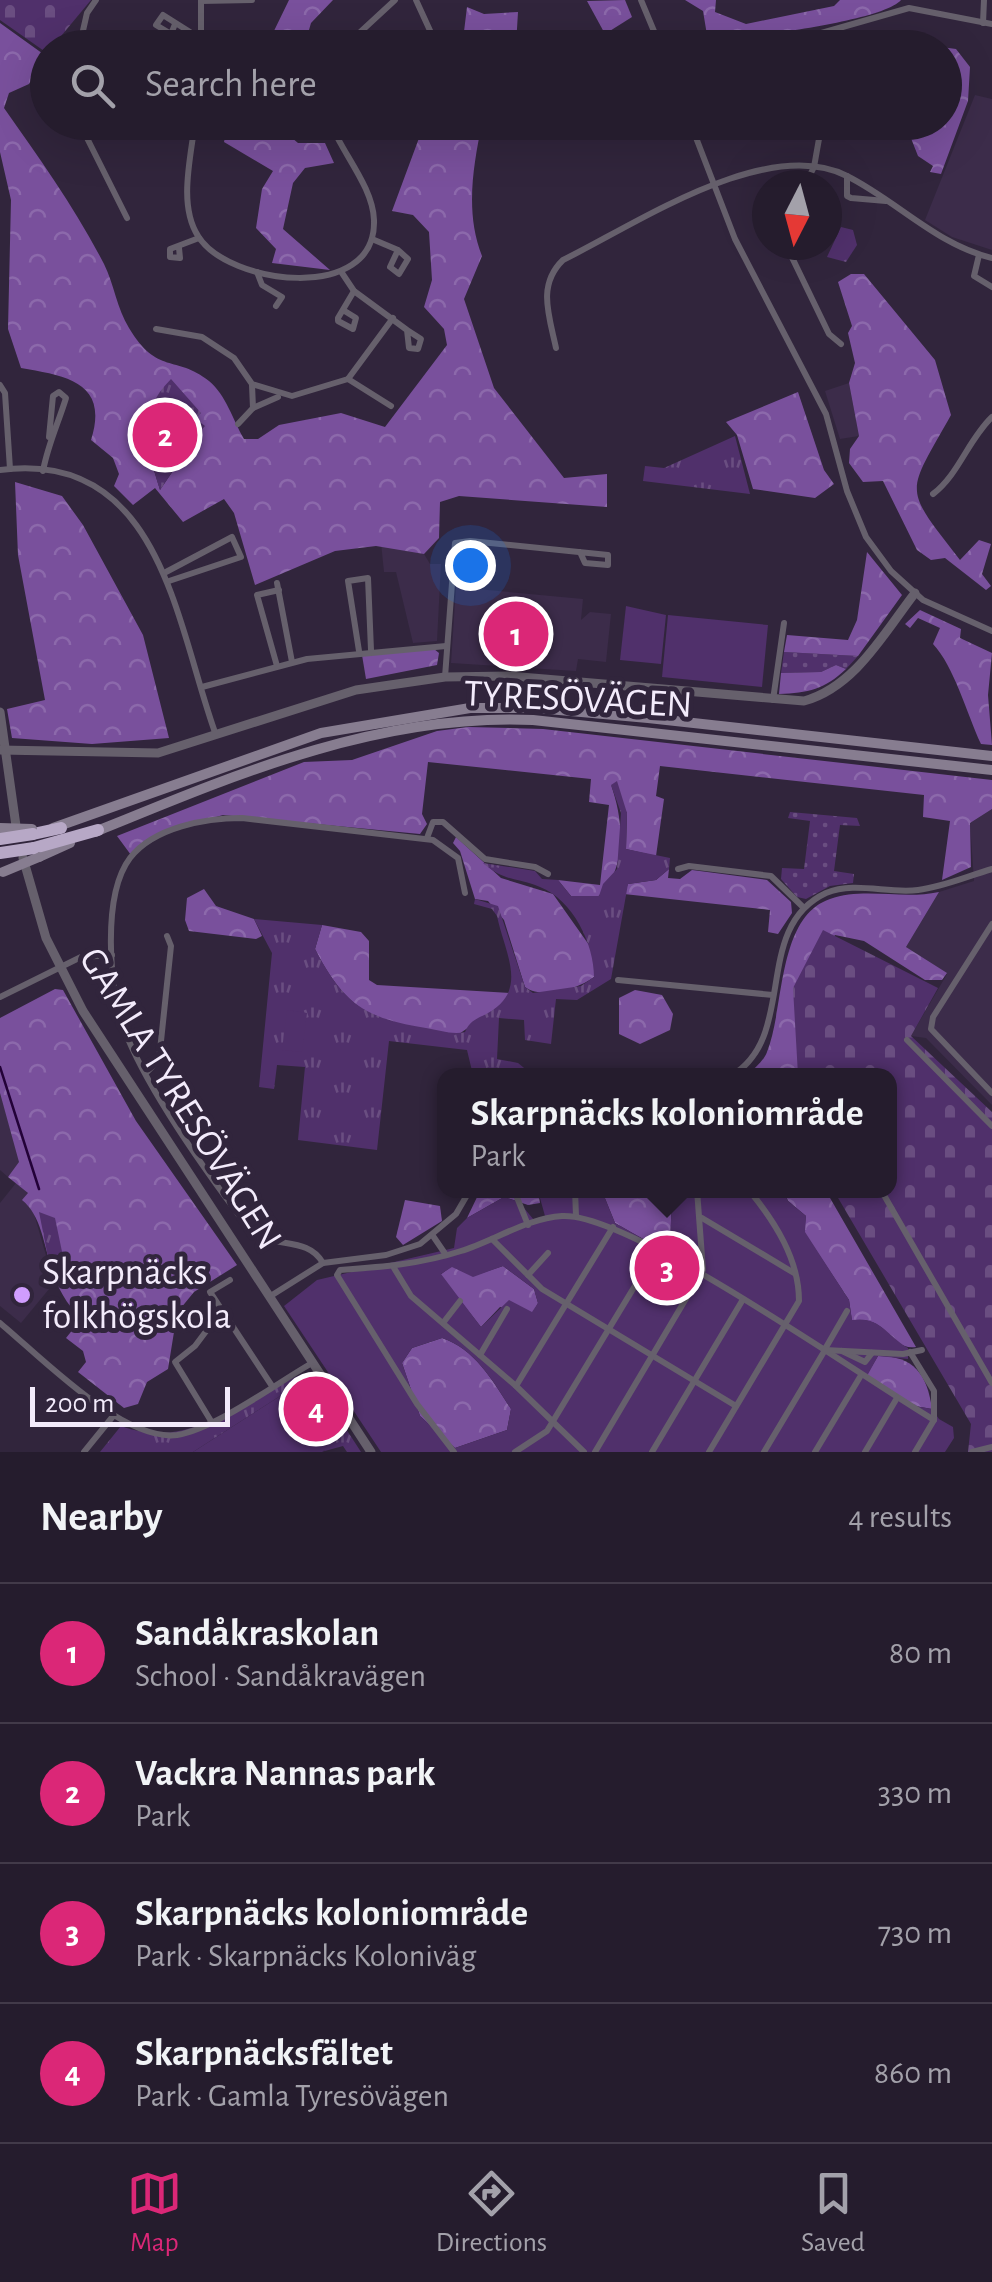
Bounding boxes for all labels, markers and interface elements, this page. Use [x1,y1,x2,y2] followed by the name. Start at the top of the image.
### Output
[30,30,962,140] search box
[65,58,120,113] icon: search
[145,66,317,104] text: Search here
[752,170,842,260] north arrow
[132,398,198,472] pin: 2
[445,540,496,591] your location
[484,596,548,672] pin: 1
[463,672,693,725] street label: TYRESÖVÄGEN
[72,940,291,1256] street label: GAMLA TYRESÖVÄGEN
[437,1068,897,1198] popup
[470,1095,864,1133] text: Skarpnäcks koloniområde
[470,1140,526,1172] text: Park
[634,1230,700,1306] pin: 3
[42,1254,232,1336] place label: Skarpnäcks folkhögskola
[11,1284,33,1306] marker: Skarpnäcks folkhögskola
[284,1372,348,1446] pin: 4
[30,1382,230,1426] scale bar
[45,1390,114,1418] text: 200 m
[40,1496,163,1538] text: Nearby
[848,1501,952,1533] text: 4 results
[135,1615,379,1653] text: Sandåkraskolan
[67,1637,78,1669] text: 1
[889,1637,952,1669] text: 80 m
[135,1660,426,1692] text: School · Sandåkravägen
[135,1755,435,1793] text: Vackra Nannas park
[65,1777,80,1809] text: 2
[878,1777,952,1809] text: 330 m
[135,1800,190,1832] text: Park
[135,1895,528,1933] text: Skarpnäcks koloniområde
[66,1917,79,1949] text: 3
[878,1917,952,1949] text: 730 m
[135,1940,476,1972] text: Park · Skarpnäcks Koloniväg
[135,2035,393,2073] text: Skarpnäcksfältet
[64,2057,81,2089] text: 4
[874,2057,952,2089] text: 860 m
[135,2080,449,2112] text: Park · Gamla Tyresövägen
[127,2166,182,2260] tab: Map
[436,2166,547,2260] tab: Directions
[801,2166,865,2260] tab: Saved

